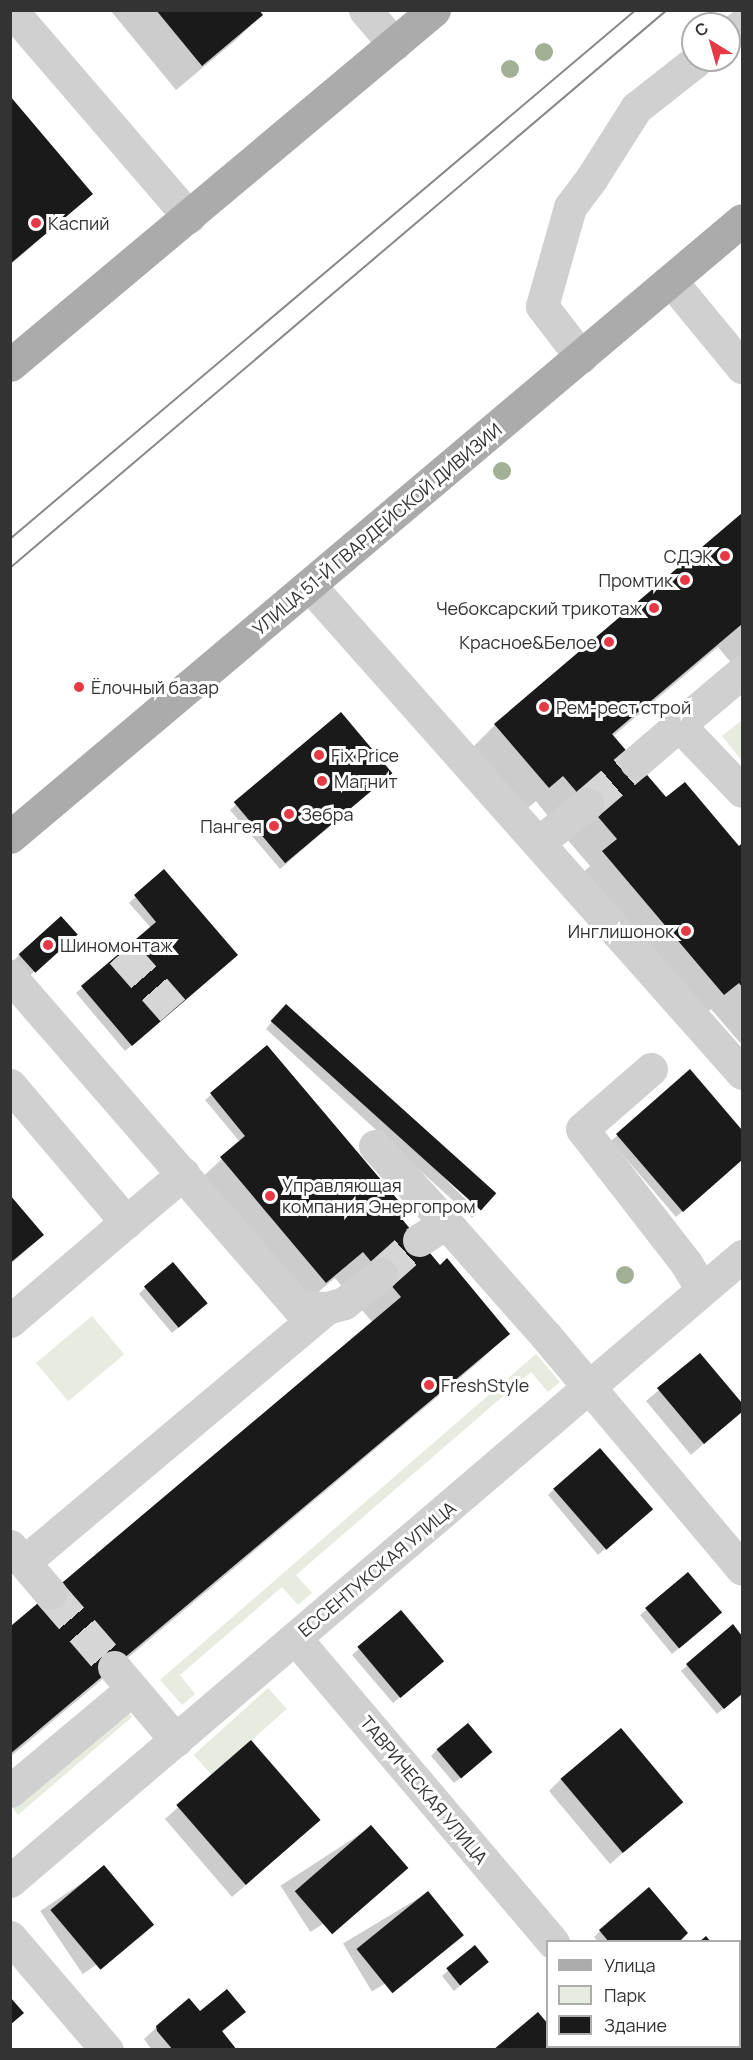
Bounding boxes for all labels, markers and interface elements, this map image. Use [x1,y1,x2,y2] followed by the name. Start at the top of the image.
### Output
[681,12,741,72] north arrow
[690,17,713,42] text: С
[48,212,109,234] place label: Каспий
[29,216,43,230] marker: Каспий
[248,418,506,640] street label: УЛИЦА 51-Й ГВАРДЕЙСКОЙ ДИВИЗИИ
[664,545,713,567] place label: СДЭК
[718,549,732,563] marker: СДЭК
[599,569,673,591] place label: Промтик
[678,573,692,587] marker: Промтик
[436,597,642,619] place label: Чебоксарский трикотаж
[647,601,661,615] marker: Чебоксарский трикотаж
[459,631,597,653] place label: Красное&Белое
[602,635,616,649] marker: Красное&Белое
[91,676,219,698] place label: Ёлочный базар
[72,680,86,694] marker: Ёлочный базар
[556,696,691,718] place label: Рем-рест строй
[537,700,551,714] marker: Рем-рест строй
[331,744,399,766] place label: Fix Price
[312,748,326,762] marker: Fix Price
[334,770,397,792] place label: Магнит
[315,774,329,788] marker: Магнит
[301,803,353,825] place label: Зебра
[282,807,296,821] marker: Зебра
[200,815,262,837] place label: Пангея
[267,819,281,833] marker: Пангея
[568,920,674,942] place label: Инглишонок
[679,924,693,938] marker: Инглишонок
[60,934,173,956] place label: Шиномонтаж
[41,938,55,952] marker: Шиномонтаж
[282,1175,476,1218] place label: Управляющая компания Энергопром
[263,1189,277,1203] marker: Управляющая компания Энергопром
[441,1374,529,1396] place label: FreshStyle
[422,1378,436,1392] marker: FreshStyle
[294,1497,460,1641] street label: ЕССЕНТУКСКАЯ УЛИЦА
[356,1712,492,1868] street label: ТАВРИЧЕСКАЯ УЛИЦА
[546,1940,741,2048] legend
[604,1953,656,1977] text: Улица
[604,1983,646,2007] text: Парк
[604,2013,667,2037] text: Здание

